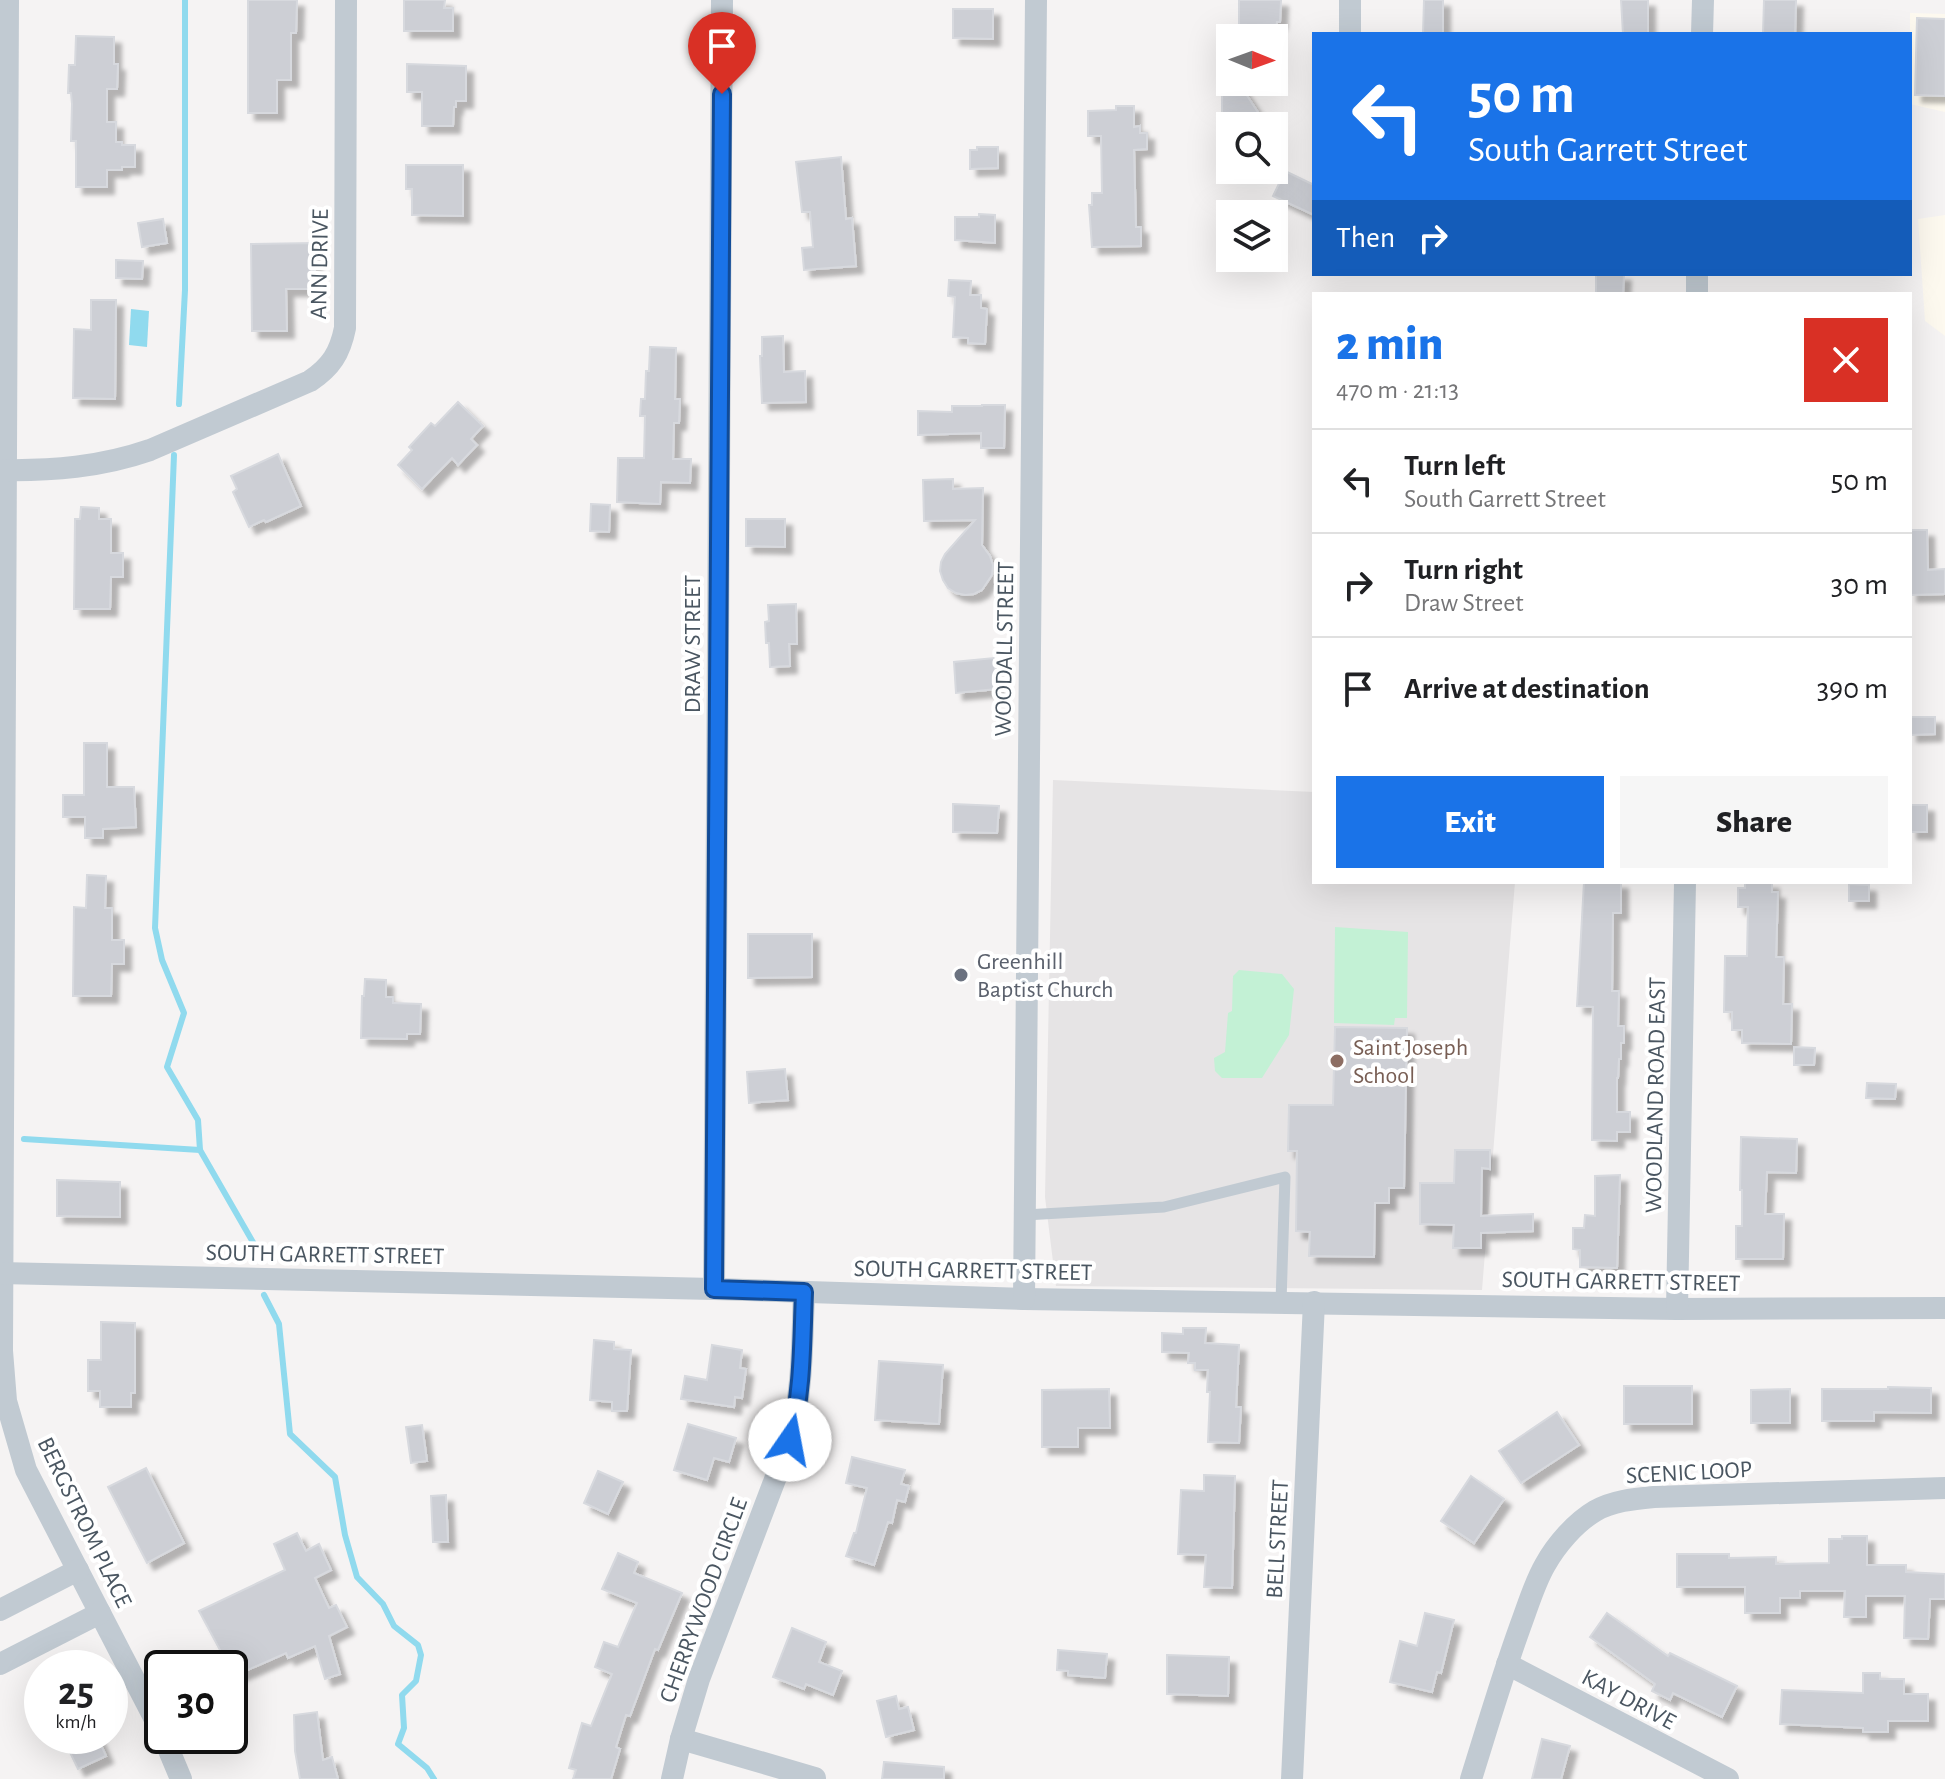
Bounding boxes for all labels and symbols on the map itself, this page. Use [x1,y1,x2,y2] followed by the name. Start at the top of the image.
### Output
[688,12,756,94] pin
[1216,24,1288,96] north arrow
[307,208,333,320] street label: ANN DRIVE
[991,561,1019,737] street label: WOODALL STREET
[681,575,705,713] street label: DRAW STREET
[977,950,1114,1002] place label: Greenhill Baptist Church
[952,966,970,984] marker: Greenhill Baptist Church
[1642,976,1670,1213] street label: WOODLAND ROAD EAST
[1353,1036,1468,1088] place label: Saint Joseph School
[1328,1052,1346,1070] marker: Saint Joseph School
[205,1241,445,1269] street label: SOUTH GARRETT STREET
[853,1257,1093,1285] street label: SOUTH GARRETT STREET
[1501,1268,1741,1296] street label: SOUTH GARRETT STREET
[748,1398,832,1482] position arrow
[33,1434,136,1612] street label: BERGSTROM PLACE
[1625,1458,1753,1488] street label: SCENIC LOOP
[1263,1479,1293,1599] street label: BELL STREET
[656,1494,752,1706] street label: CHERRYWOOD CIRCLE
[144,1650,248,1754] speed limit sign: 30
[1578,1665,1680,1735] street label: KAY DRIVE

